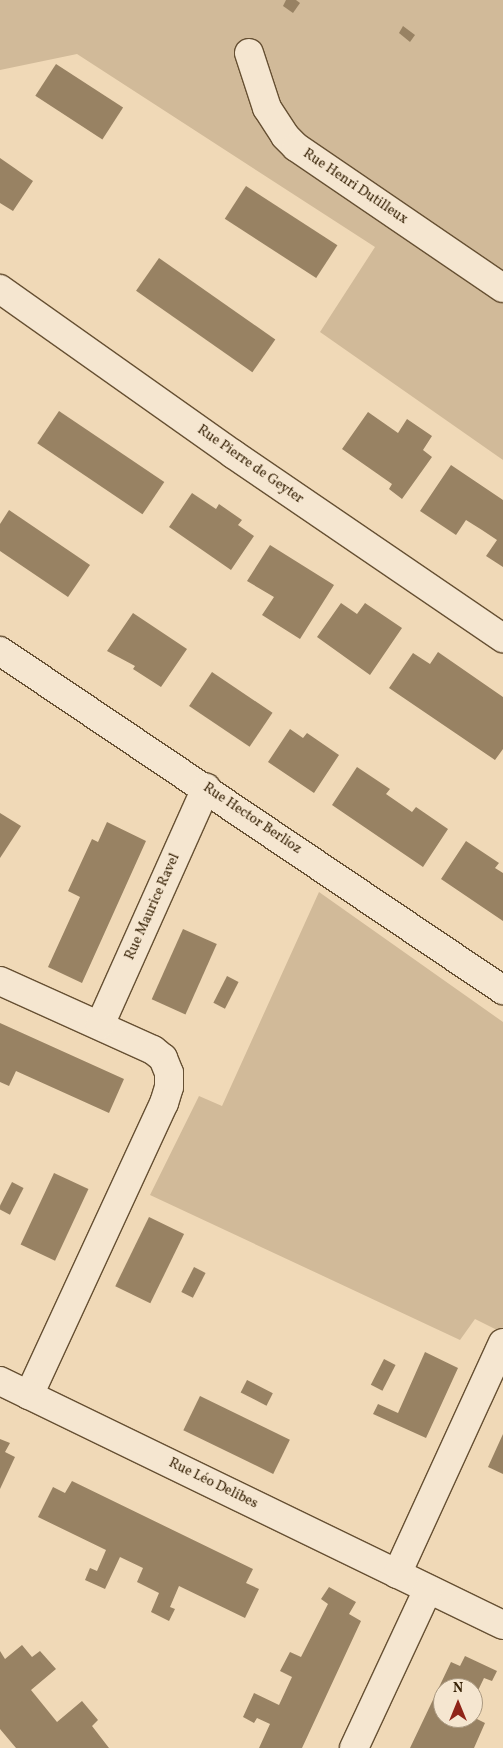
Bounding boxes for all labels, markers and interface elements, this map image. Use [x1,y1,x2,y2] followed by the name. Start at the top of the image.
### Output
[299,146,411,228] street label: Rue Henri Dutilleux
[194,422,306,508] street label: Rue Pierre de Geyter
[200,780,304,858] street label: Rue Hector Berlioz
[122,851,184,963] street label: Rue Maurice Ravel
[166,1455,260,1513] street label: Rue Léo Delibes
[433,1678,483,1728] north arrow
[453,1679,463,1698] text: N

